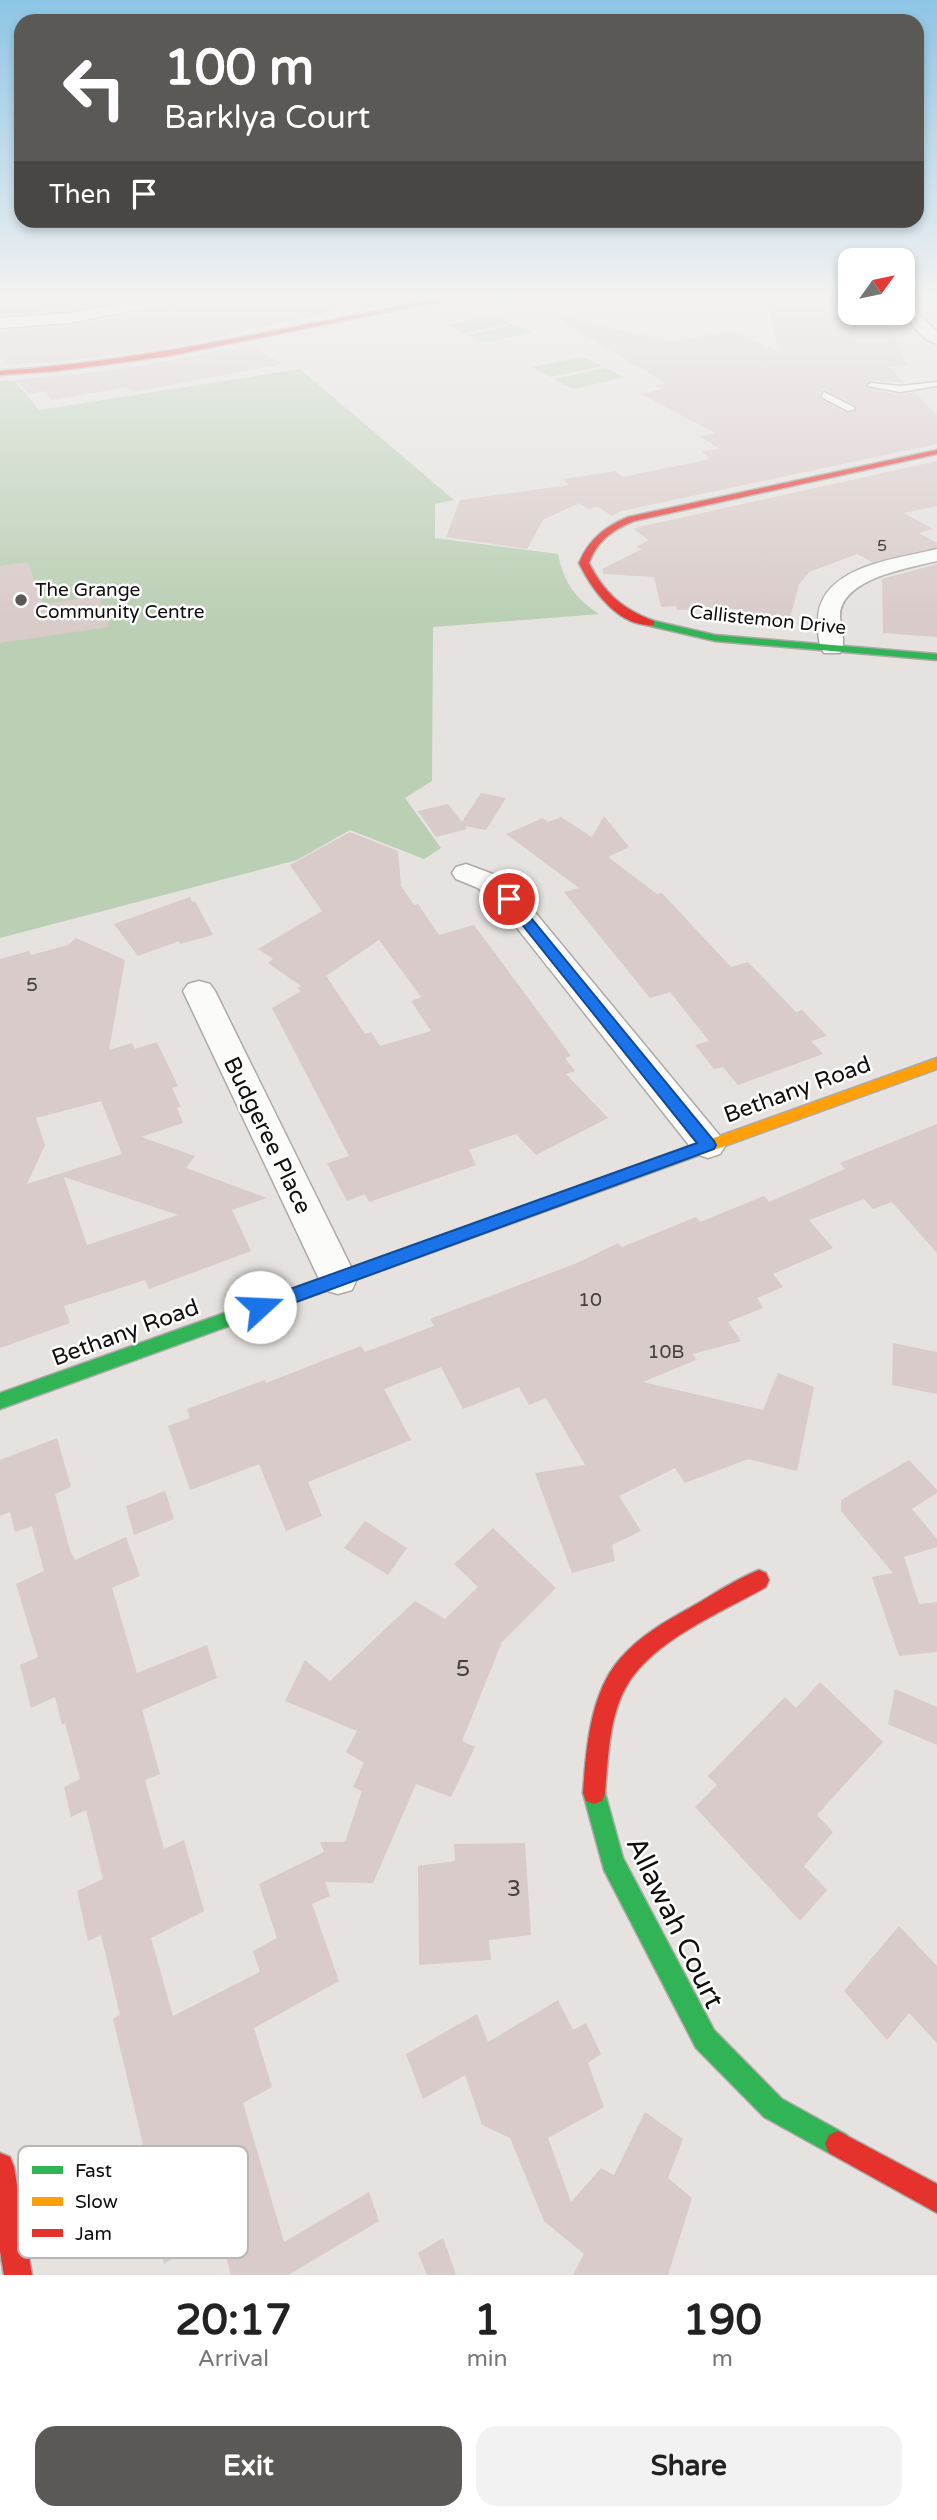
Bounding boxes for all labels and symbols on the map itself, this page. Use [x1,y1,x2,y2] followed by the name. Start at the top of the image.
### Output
[838,248,915,326] north arrow
[877,536,887,556] house number: 5
[35,579,204,623] place label: The Grange Community Centre
[13,592,29,608] marker: The Grange Community Centre
[689,601,847,639] street label: Callistemon Drive
[479,869,539,929] pin
[26,974,38,996] house number: 5
[720,1050,875,1130] street label: Bethany Road
[217,1052,317,1219] street label: Budgeree Place
[223,1270,297,1344] position arrow
[578,1289,602,1311] house number: 10
[48,1293,203,1373] street label: Bethany Road
[647,1341,685,1363] house number: 10B
[456,1655,470,1683] house number: 5
[619,1831,731,2014] street label: Allawah Court
[507,1875,521,1903] house number: 3
[18,2146,248,2258] legend
[75,2160,112,2182] text: Fast
[75,2191,118,2213] text: Slow
[75,2223,112,2245] text: Jam

